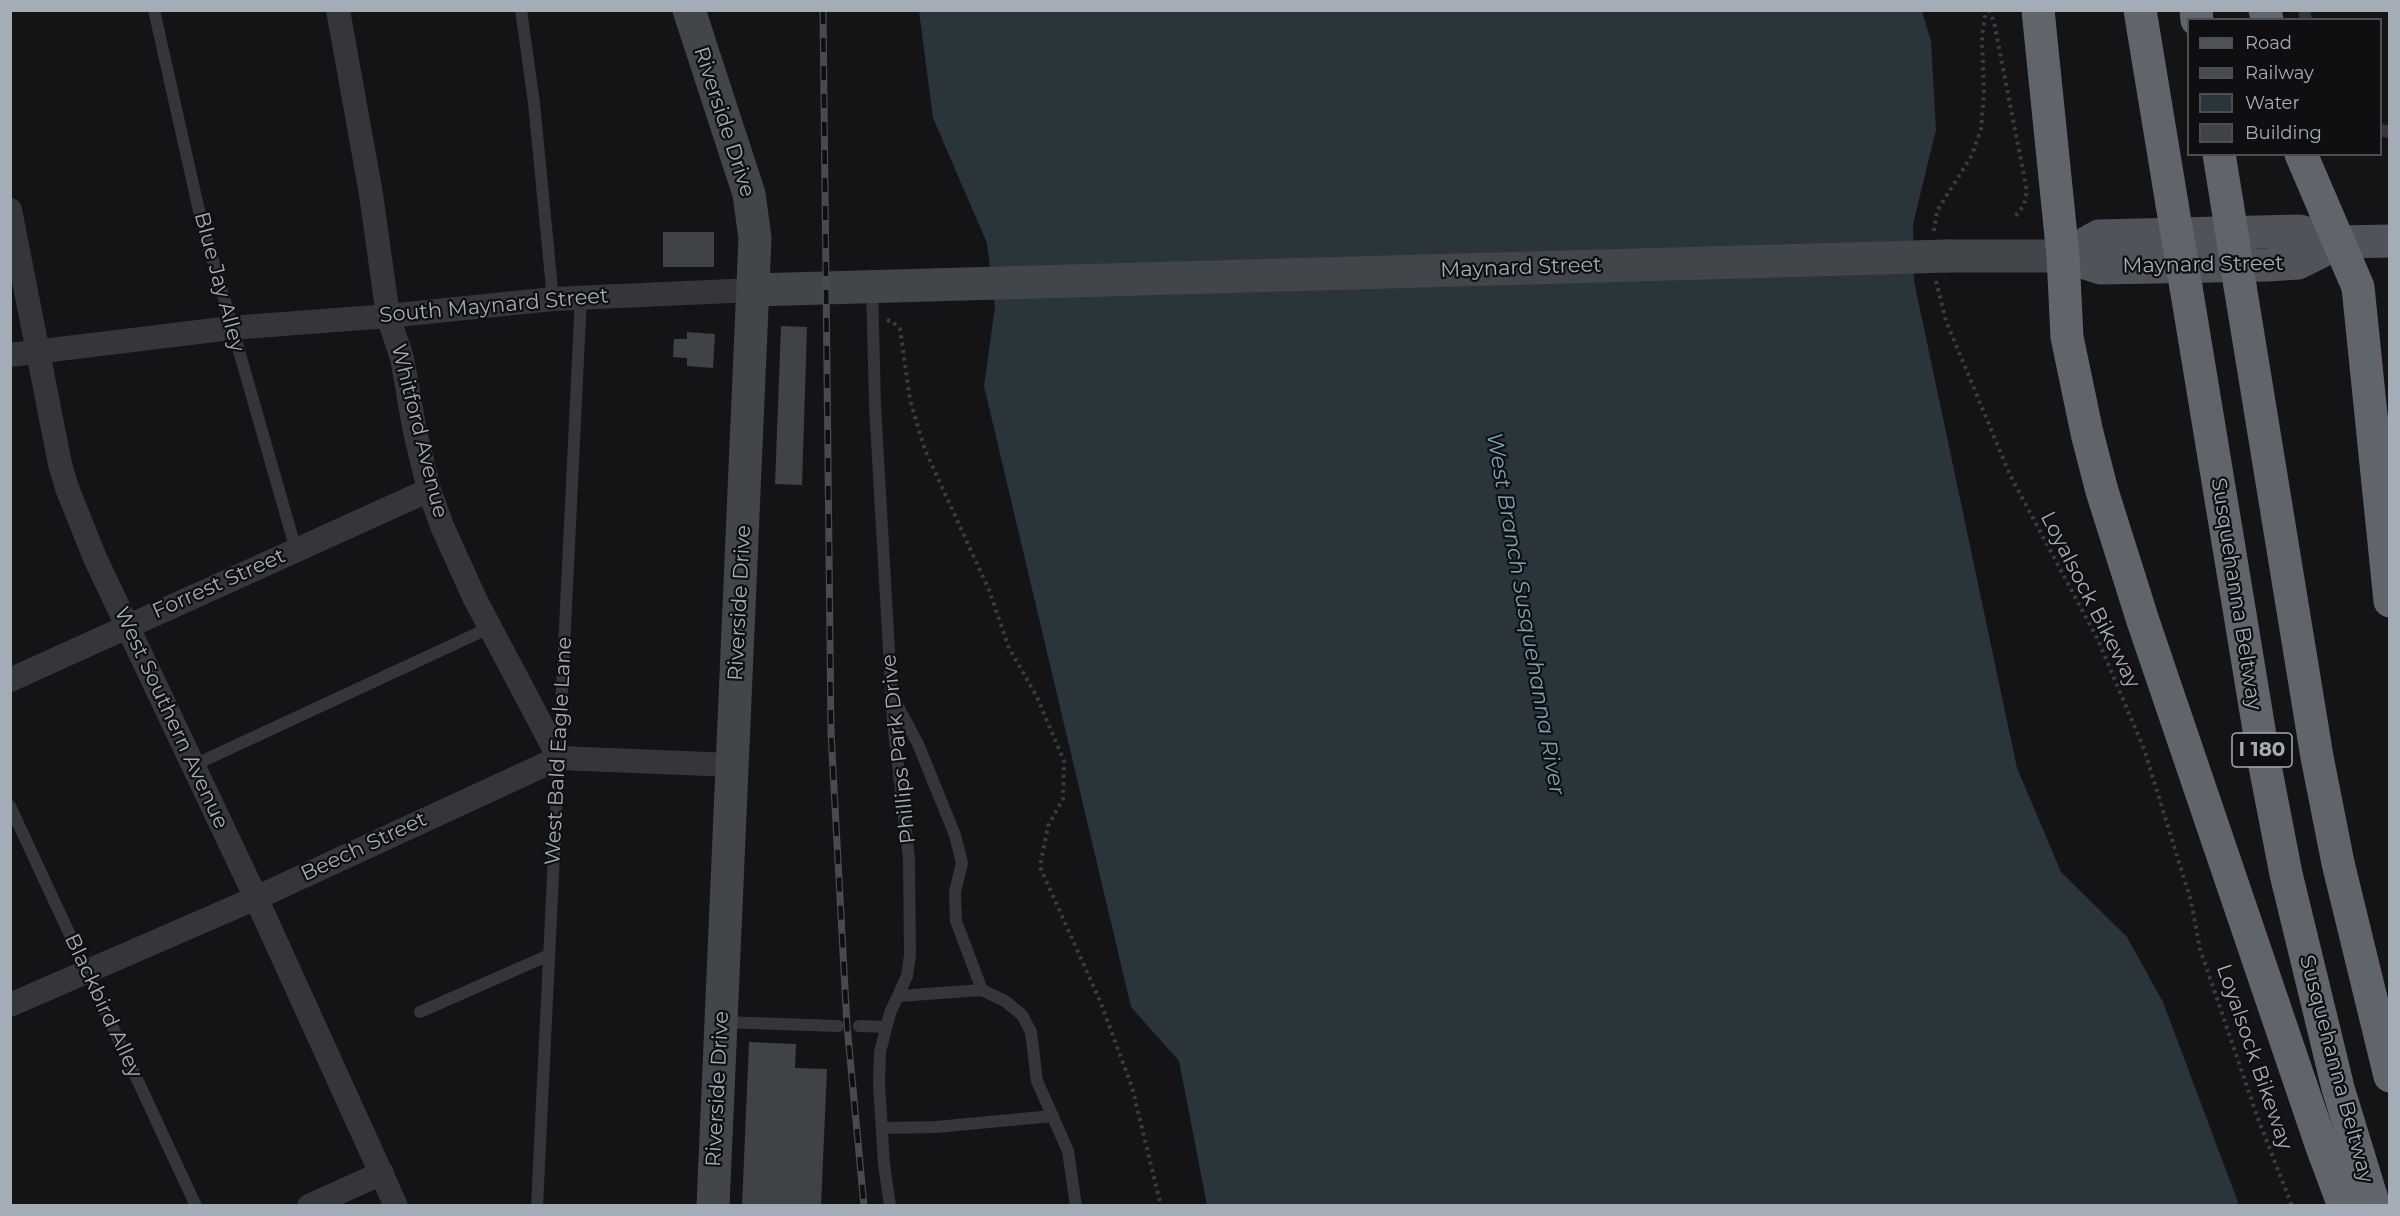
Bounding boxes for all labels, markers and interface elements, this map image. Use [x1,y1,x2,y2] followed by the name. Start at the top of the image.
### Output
[2187,18,2382,156] legend
[2245,32,2292,54] text: Road
[688,44,760,200] street label: Riverside Drive
[2245,62,2314,84] text: Railway
[2245,92,2300,114] text: Water
[2245,122,2322,144] text: Building
[188,209,250,355] street label: Blue Jay Alley
[2122,251,2284,279] street label: Maynard Street
[1440,253,1602,283] street label: Maynard Street
[378,283,610,329] street label: South Maynard Street
[385,341,453,521] street label: Whitford Avenue
[1480,431,1570,797] water label: West Branch Susquehanna River
[2205,476,2267,712] street label: Susquehanna Beltway
[2035,508,2145,692] street label: Loyalsock Bikeway
[723,524,757,682] street label: Riverside Drive
[149,543,289,625] street label: Forrest Street
[108,603,234,833] street label: West Southern Avenue
[540,636,578,866] street label: West Bald Eagle Lane
[877,653,921,845] street label: Phillips Park Drive
[2232,733,2292,767] road number: I 180
[297,807,431,887] street label: Beech Street
[59,930,147,1082] street label: Blackbird Alley
[2293,952,2379,1186] street label: Susquehanna Beltway
[2210,961,2298,1153] street label: Loyalsock Bikeway
[701,1010,735,1168] street label: Riverside Drive

